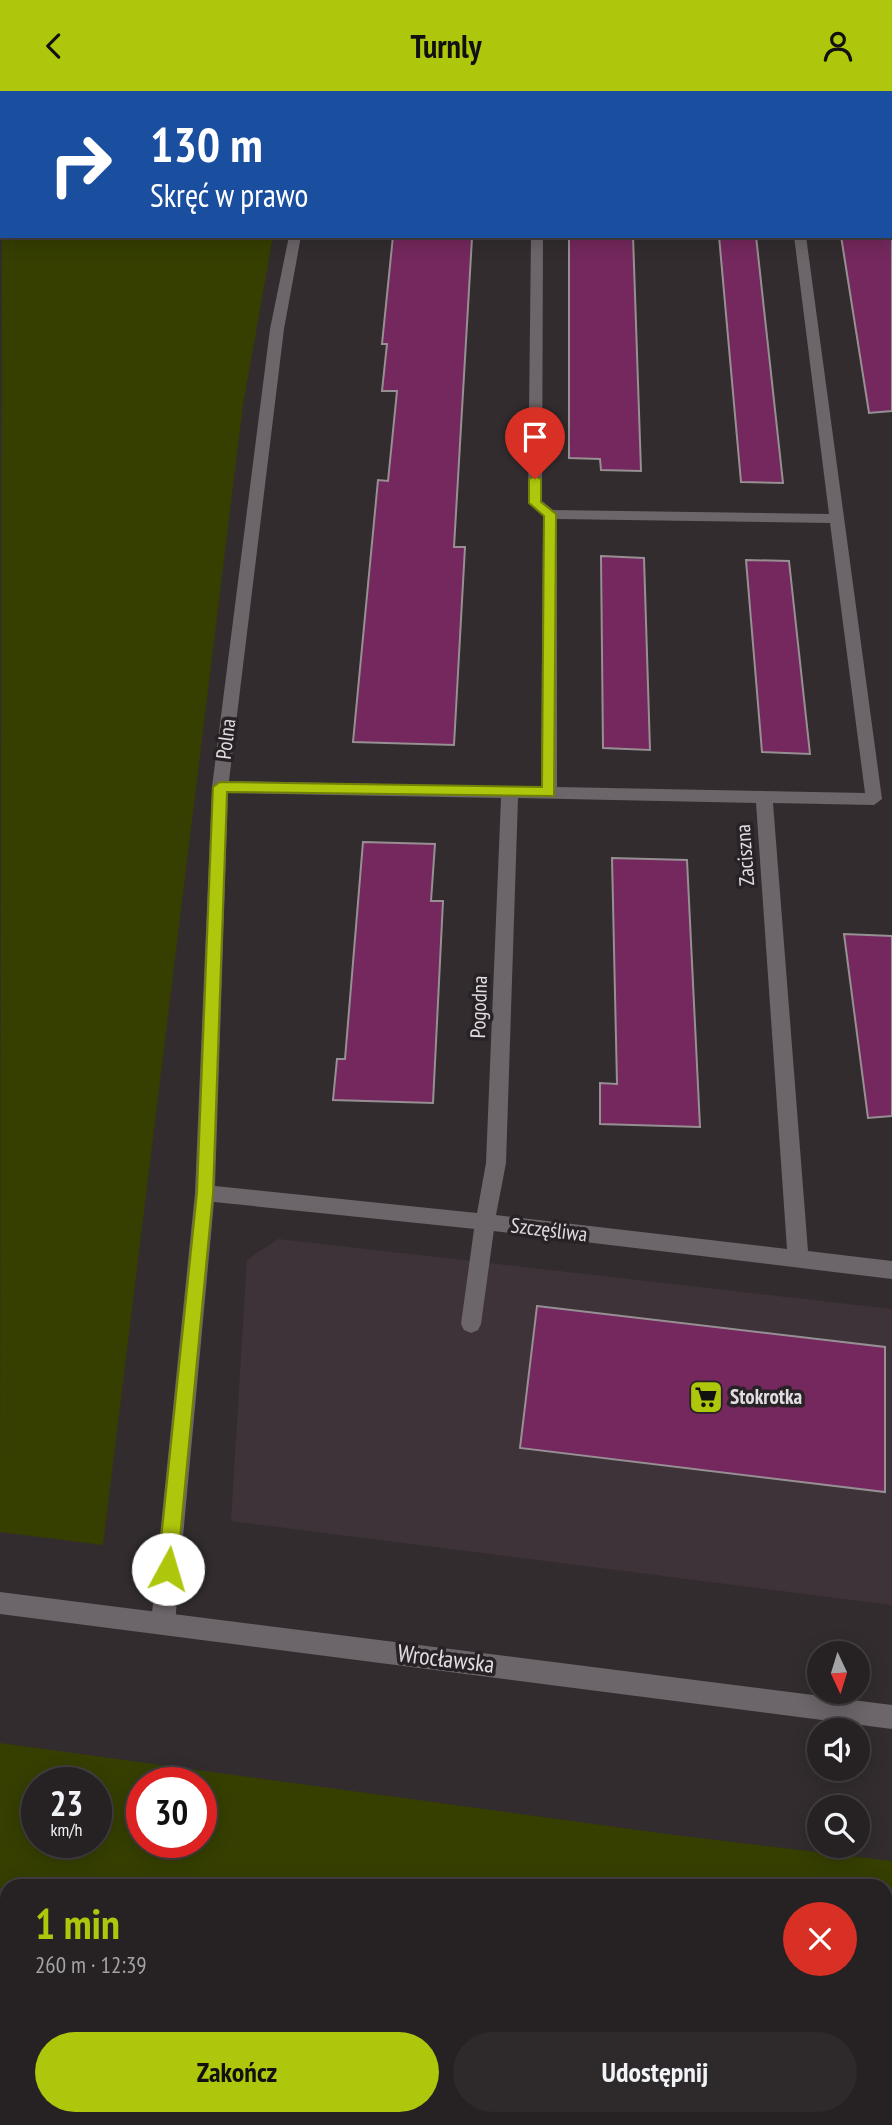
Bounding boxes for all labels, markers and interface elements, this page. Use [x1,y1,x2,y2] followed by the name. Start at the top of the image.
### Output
[410,25,482,67] text: Turnly
[35,27,73,65] icon: back
[819,27,857,65] icon: person
[150,112,263,176] text: 130 m
[35,119,126,210] icon: right
[150,174,308,216] text: Skręć w prawo
[505,407,565,479] pin
[516,418,554,456] icon: arrive
[210,717,241,761] street label: Polna
[729,823,760,887] street label: Zaciszna
[464,975,493,1039] street label: Pogodna
[509,1211,589,1248] street label: Szczęśliwa
[687,1378,725,1416] supermarket icon: Stokrotka
[730,1383,803,1410] place label: Stokrotka
[131,1532,205,1606] position arrow
[396,1637,496,1680] street label: Wrocławska
[807,1641,870,1705] north arrow
[807,1641,870,1858] map controls
[807,1718,870,1781] button: sound
[126,1767,217,1858] speed limit sign: 30
[50,1780,83,1826] text: 23
[807,1795,870,1858] button: search
[51,1818,82,1841] text: km/h
[35,1896,120,1951] text: 1 min
[783,1902,857,1976] button: close
[35,1950,147,1979] text: 260 m · 12:39
[35,2032,439,2112] button: Zakończ
[453,2032,857,2112] button: Udostępnij

